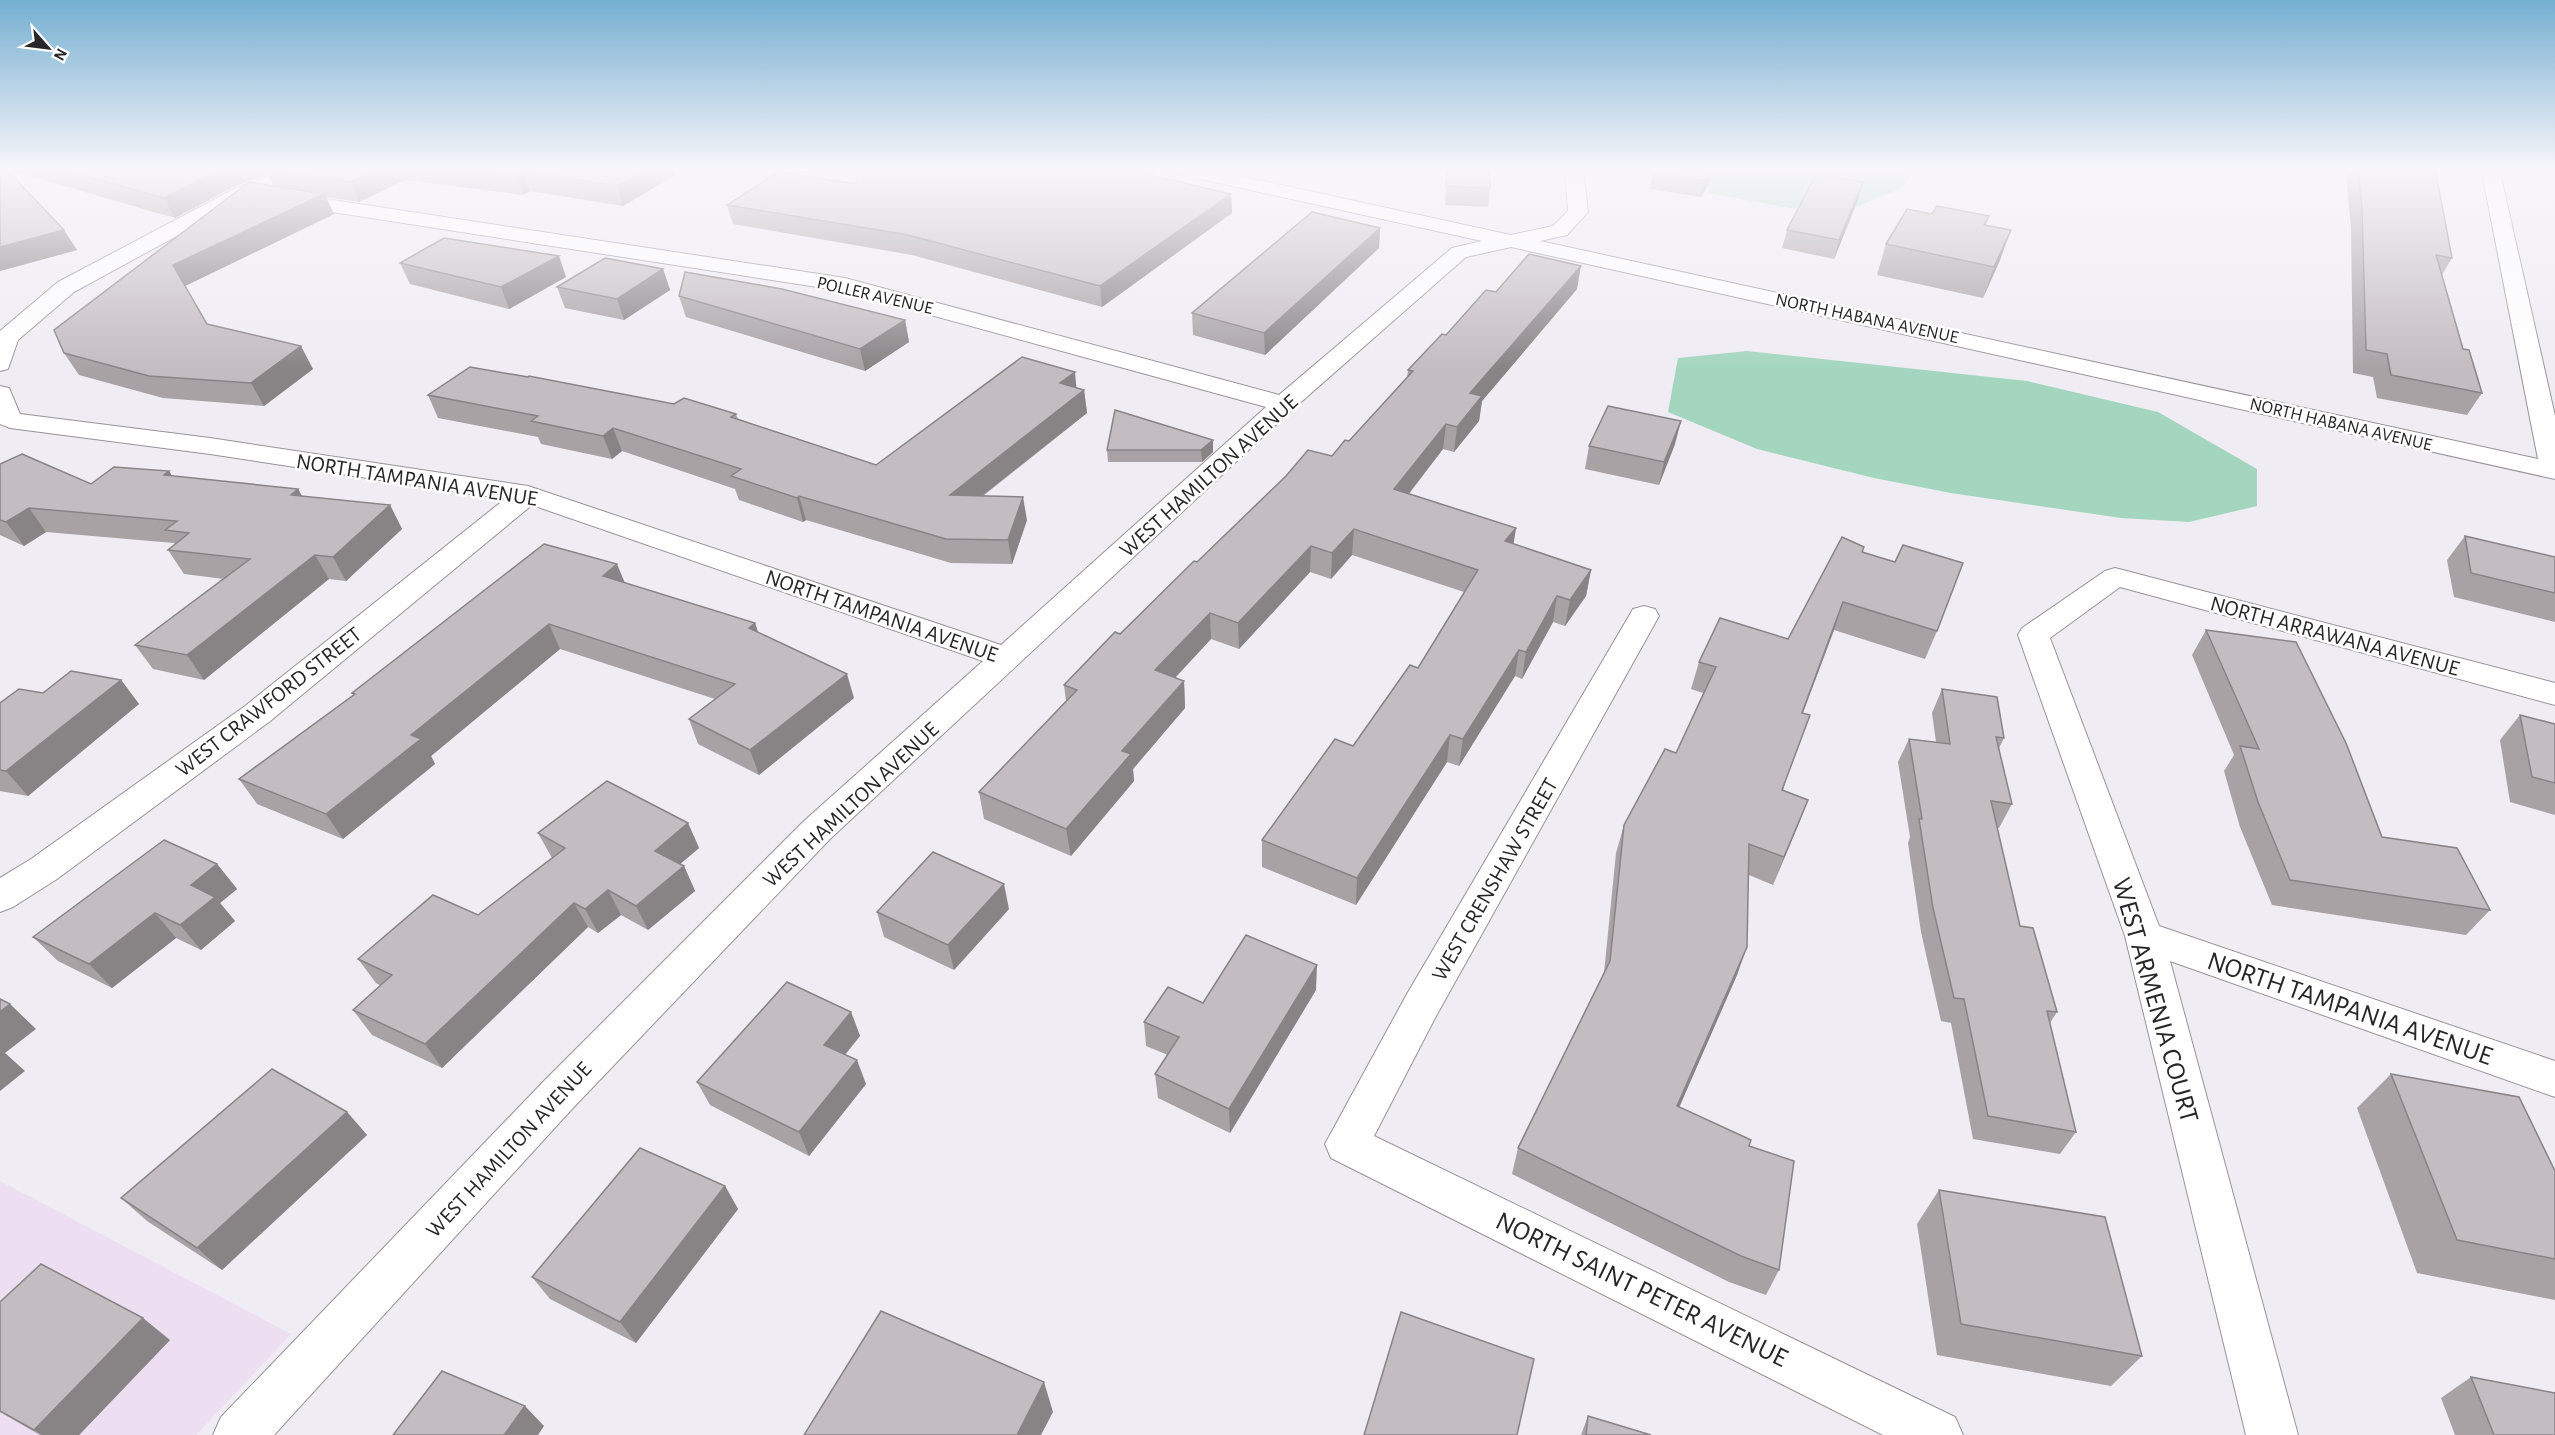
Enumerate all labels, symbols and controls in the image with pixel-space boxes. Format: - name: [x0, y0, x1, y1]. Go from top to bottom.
- north arrow: [18, 18, 78, 78]
- text: N: [51, 46, 70, 63]
- street label: POLLER AVENUE: [815, 274, 935, 318]
- street label: NORTH HABANA AVENUE: [1774, 291, 1960, 347]
- street label: WEST HAMILTON AVENUE: [1115, 390, 1302, 561]
- street label: NORTH HABANA AVENUE: [2248, 395, 2434, 455]
- street label: NORTH TAMPANIA AVENUE: [295, 450, 539, 510]
- street label: NORTH TAMPANIA AVENUE: [763, 566, 1001, 666]
- street label: NORTH ARRAWANA AVENUE: [2208, 592, 2462, 680]
- street label: WEST CRAWFORD STREET: [172, 623, 366, 781]
- street label: WEST HAMILTON AVENUE: [759, 718, 943, 892]
- street label: WEST CRENSHAW STREET: [1428, 774, 1562, 985]
- street label: WEST ARMENIA COURT: [2108, 875, 2203, 1125]
- street label: NORTH TAMPANIA AVENUE: [2204, 947, 2496, 1070]
- street label: WEST HAMILTON AVENUE: [422, 1057, 596, 1242]
- street label: NORTH SAINT PETER AVENUE: [1492, 1207, 1792, 1372]

